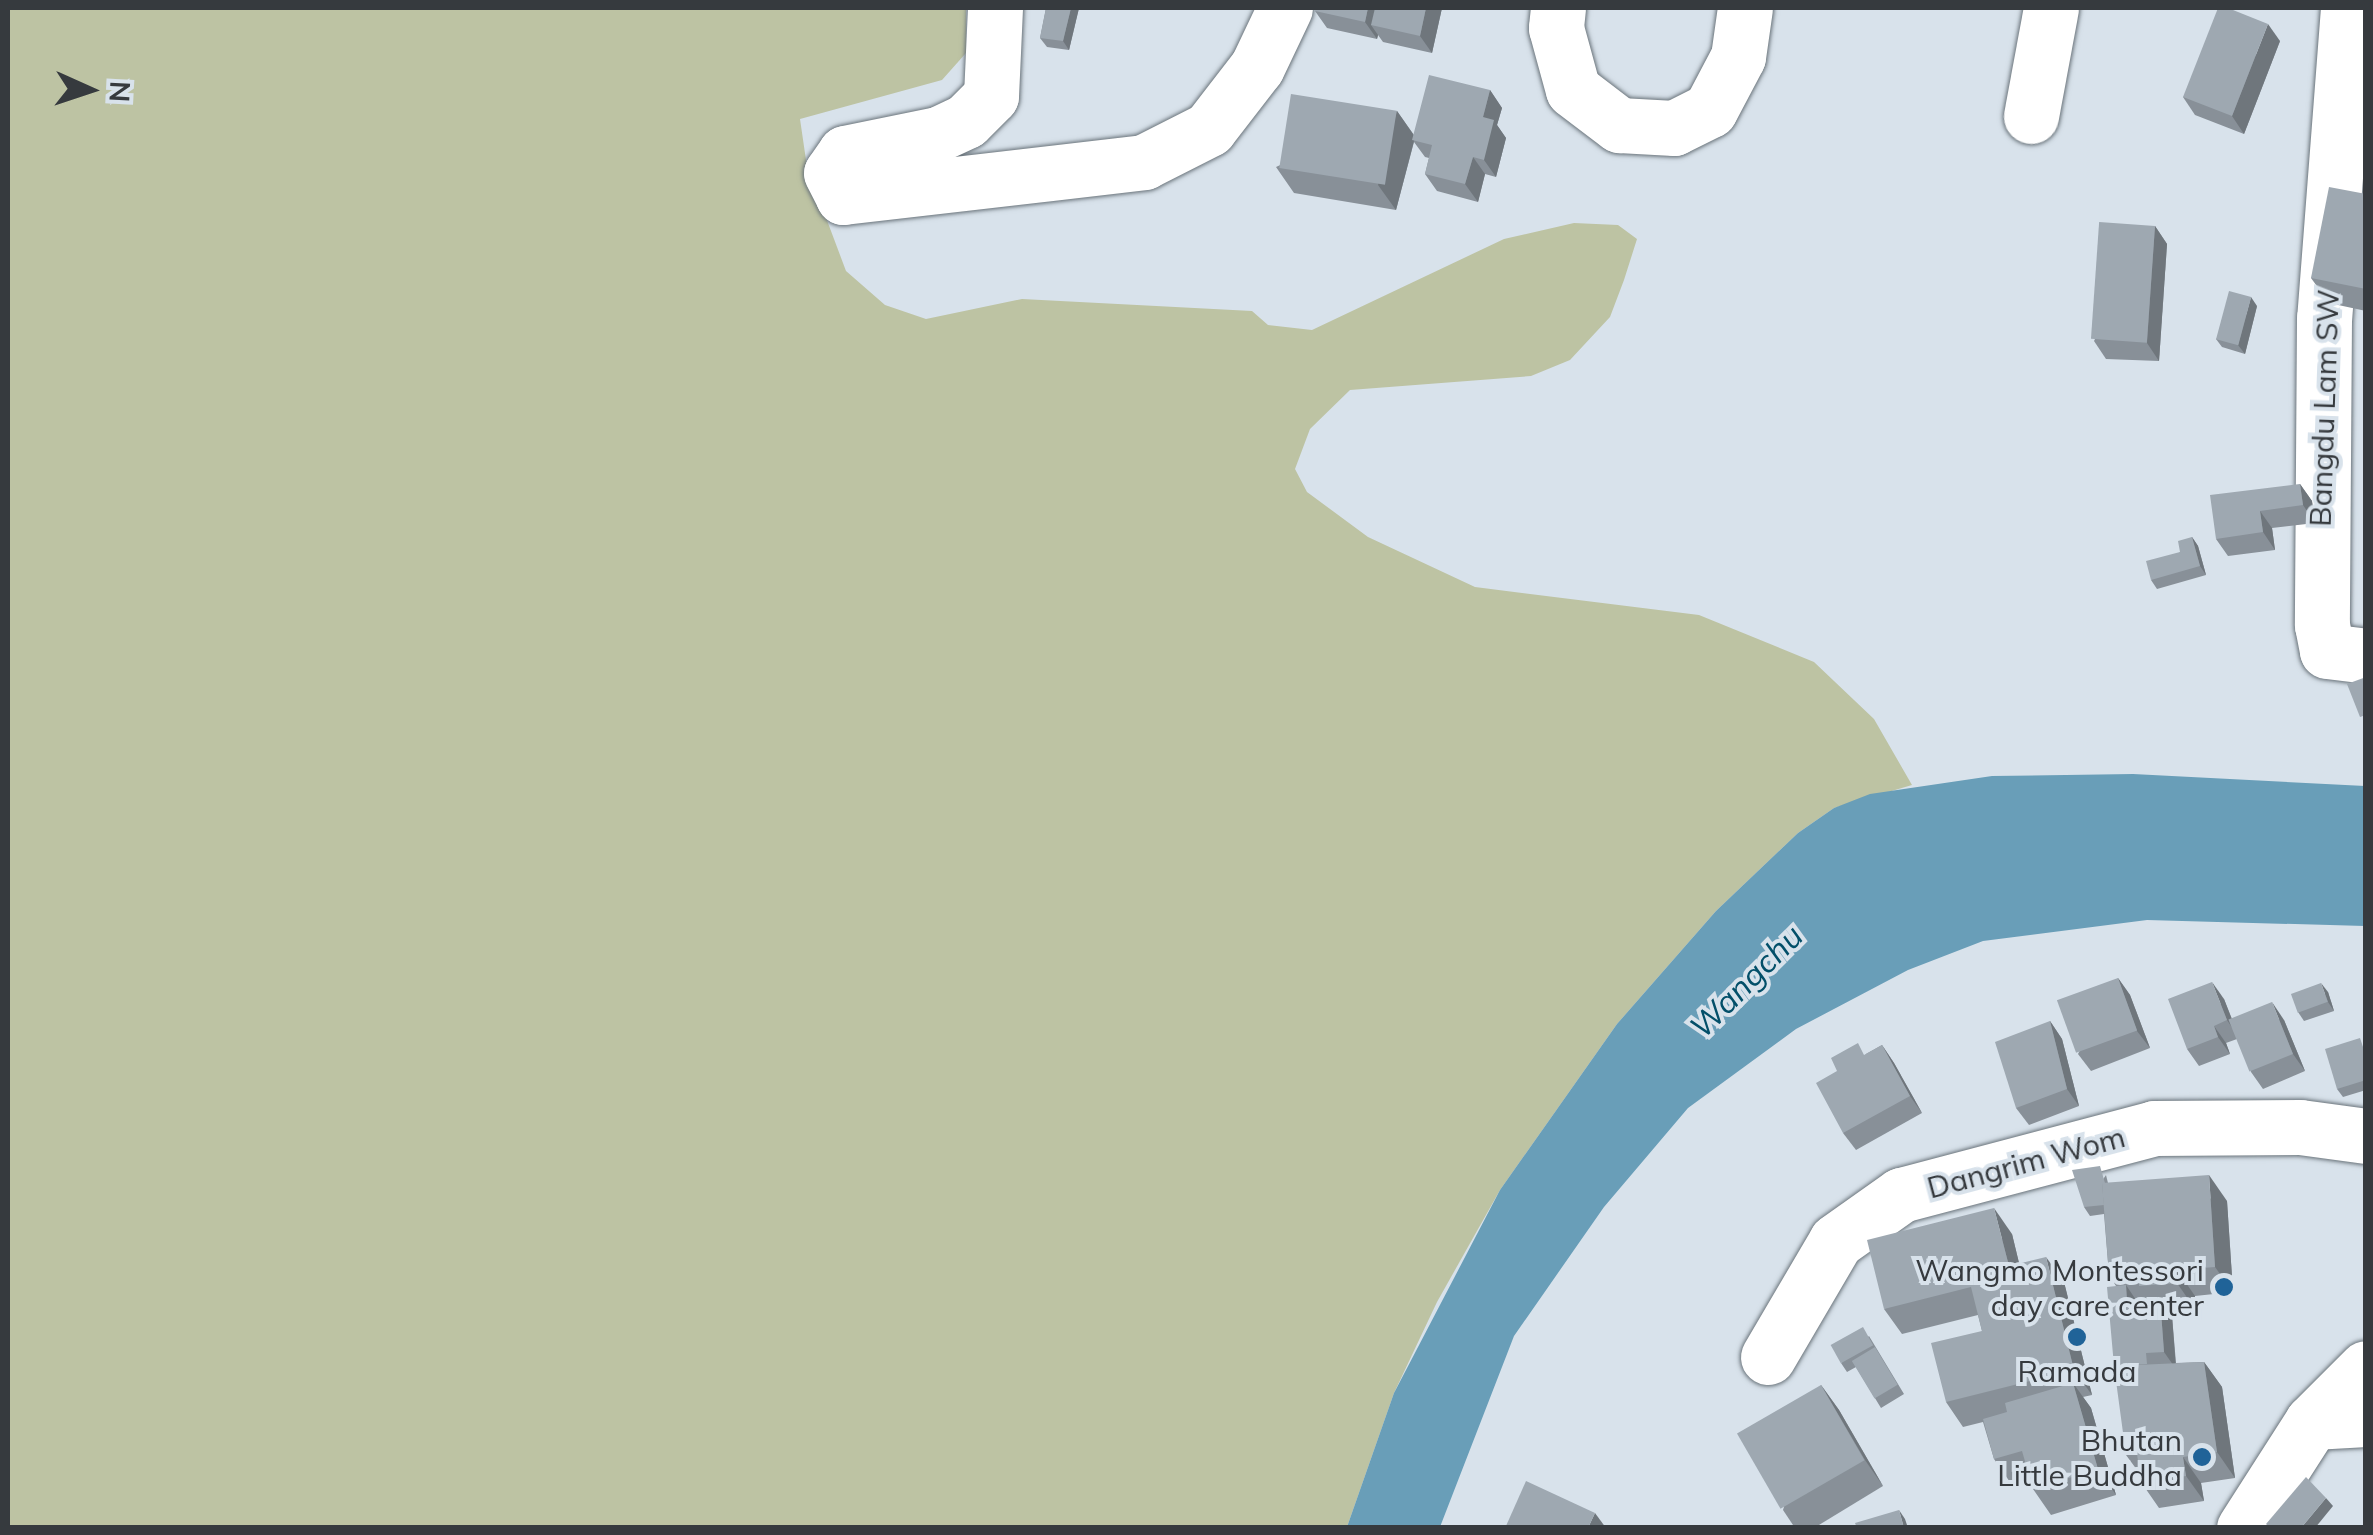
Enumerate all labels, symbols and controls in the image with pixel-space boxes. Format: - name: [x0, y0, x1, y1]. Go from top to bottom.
- north arrow: [40, 40, 140, 140]
- text: N: [102, 80, 138, 103]
- street label: Bangdu Lam SW: [2302, 289, 2346, 527]
- water label: Wangchu: [1681, 916, 1811, 1046]
- street label: Dangrim Wom: [1923, 1118, 2129, 1206]
- place label: Wangmo Montessori day care center: [1915, 1252, 2204, 1322]
- marker: Wangmo Montessori day care center: [2213, 1276, 2235, 1298]
- marker: Ramada: [2066, 1326, 2088, 1348]
- place label: Ramada: [2017, 1353, 2137, 1389]
- place label: Bhutan Little Buddha: [1997, 1422, 2182, 1492]
- marker: Bhutan Little Buddha: [2191, 1446, 2213, 1468]

